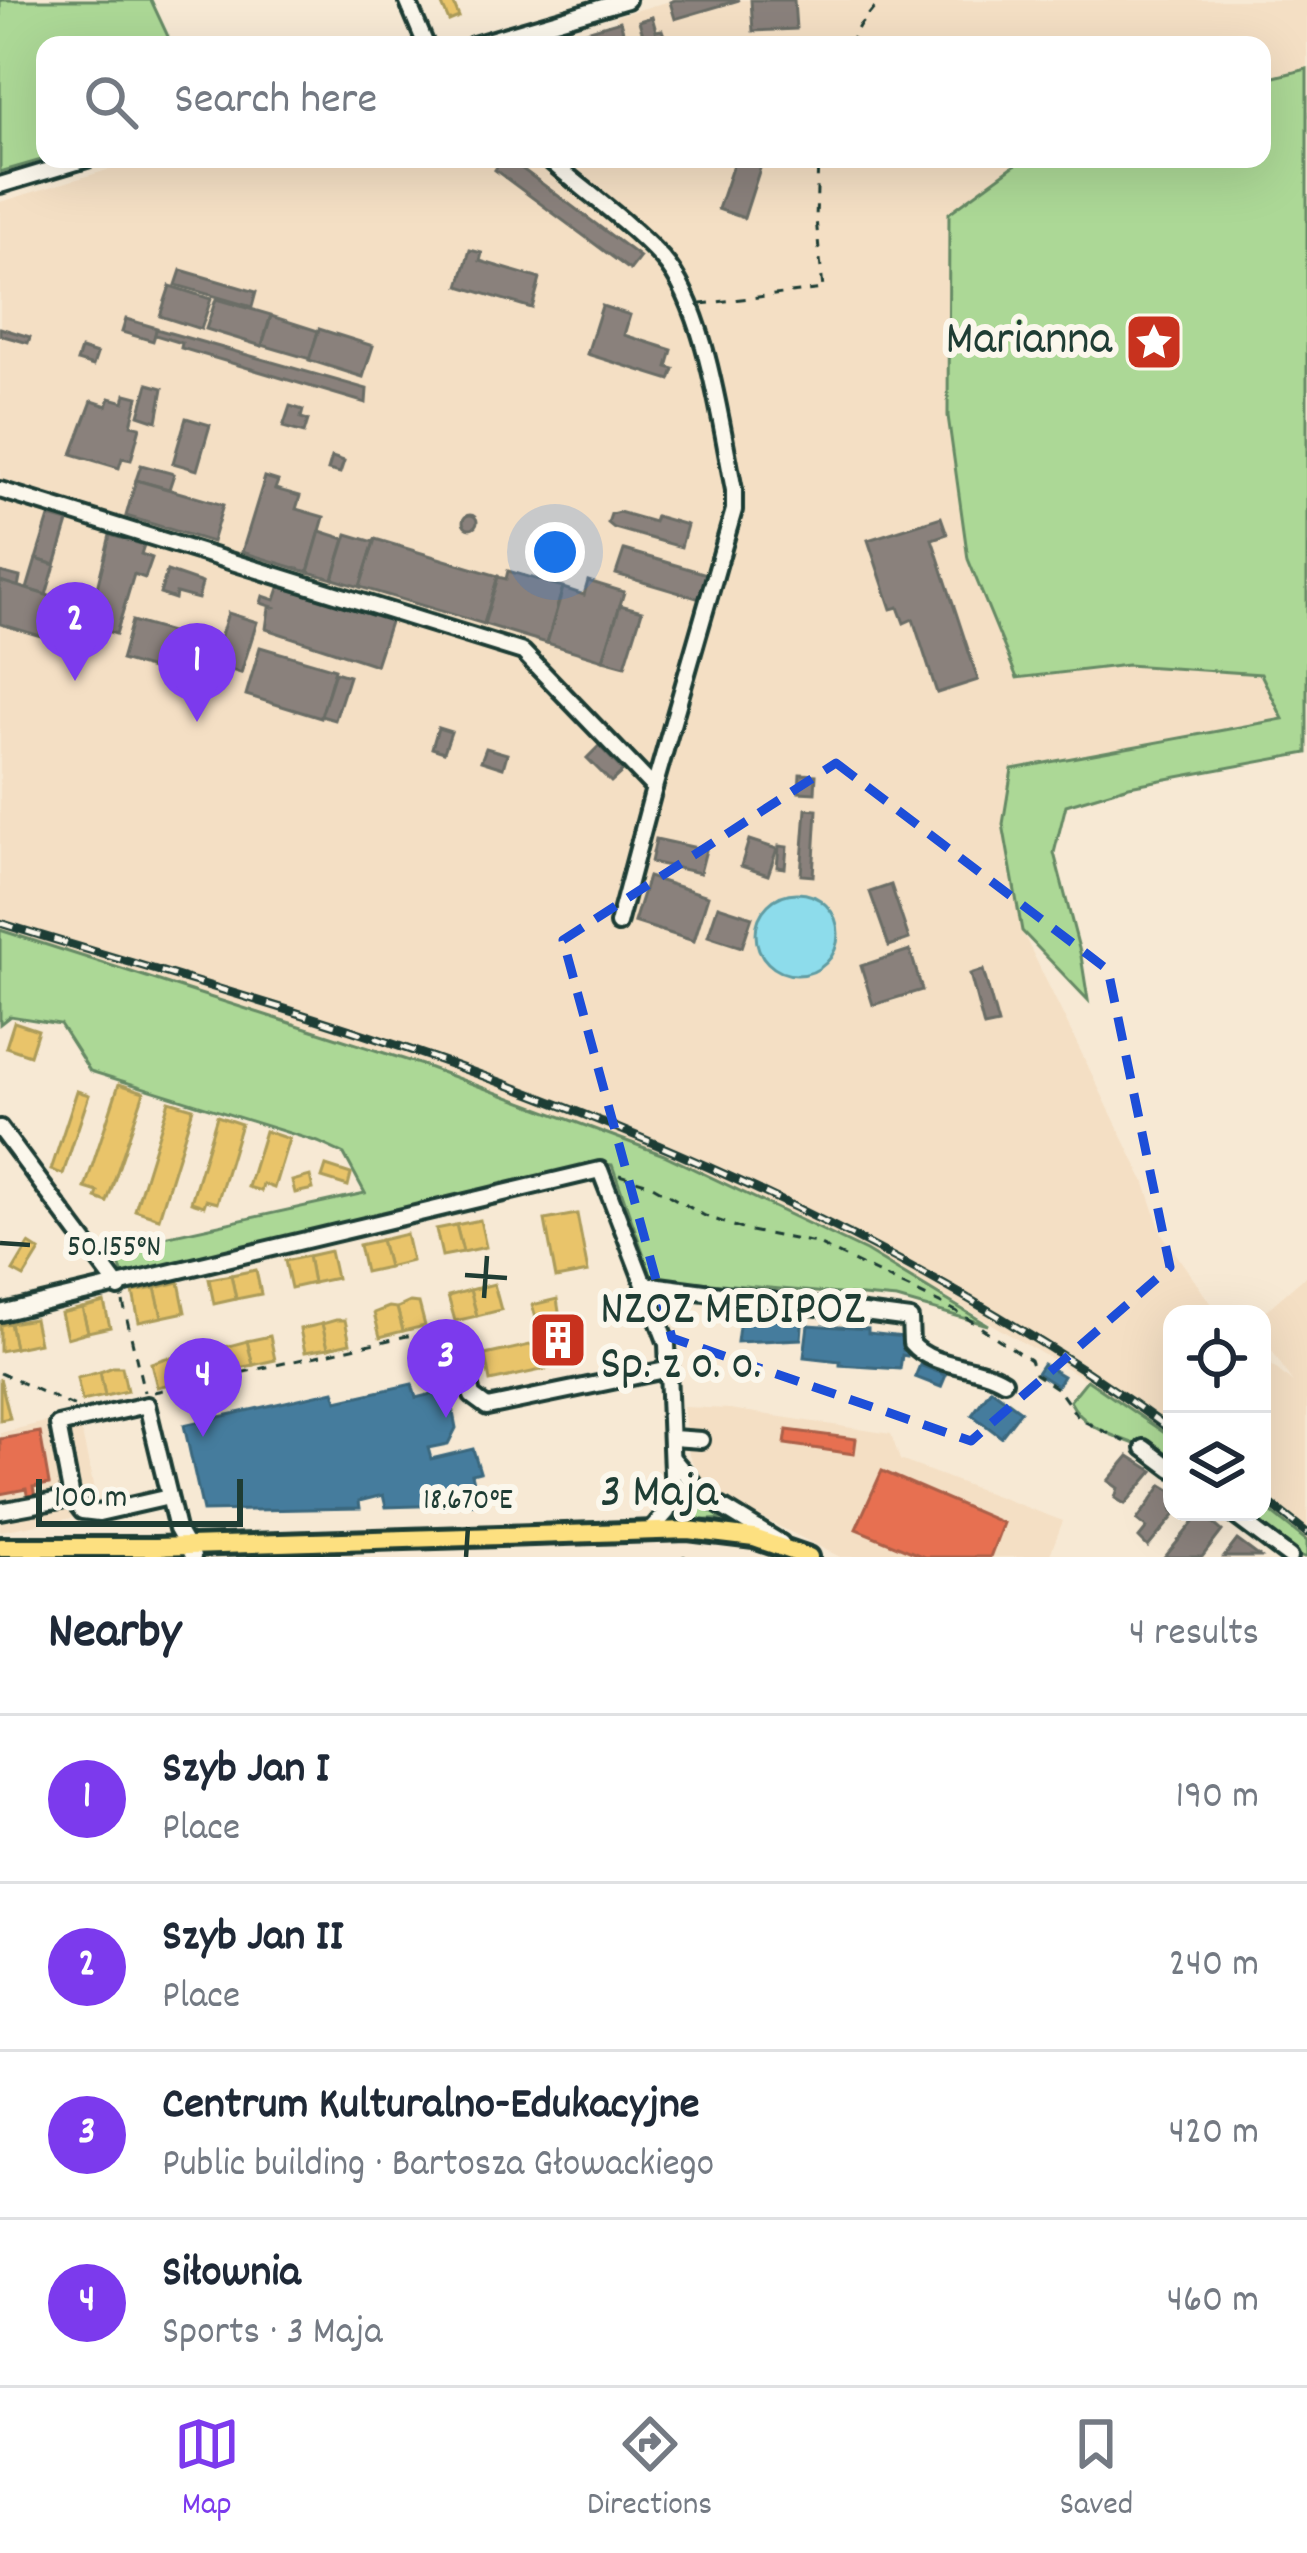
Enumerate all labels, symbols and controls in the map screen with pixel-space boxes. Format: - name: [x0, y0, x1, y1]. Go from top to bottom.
- search box: [36, 36, 1271, 168]
- icon: search: [78, 69, 144, 135]
- text: Search here: [174, 70, 377, 134]
- place label: Marianna: [945, 308, 1113, 377]
- place icon: Marianna: [1123, 311, 1185, 373]
- your location: [525, 522, 585, 582]
- pin: 2: [36, 582, 114, 681]
- pin: 1: [158, 623, 236, 722]
- text: 50.155°N: [67, 1228, 161, 1271]
- place label: NZOZ MEDIPOZ Sp. z o. o.: [600, 1278, 865, 1402]
- map controls: [1163, 1305, 1271, 1521]
- button: locate: [1163, 1305, 1271, 1413]
- building icon: NZOZ MEDIPOZ Sp. z o. o.: [527, 1309, 589, 1371]
- pin: 3: [407, 1319, 485, 1418]
- pin: 4: [164, 1338, 242, 1437]
- button: layers: [1163, 1413, 1271, 1521]
- street label: 3 Maja: [600, 1461, 719, 1530]
- scale bar: [36, 1473, 243, 1526]
- text: 100 m: [54, 1476, 127, 1523]
- text: 18.670°E: [423, 1481, 513, 1524]
- text: Nearby: [48, 1599, 181, 1671]
- text: 4 results: [1129, 1608, 1259, 1663]
- text: Szyb Jan I: [162, 1739, 330, 1803]
- text: 1: [83, 1771, 91, 1826]
- text: 190 m: [1176, 1771, 1259, 1826]
- text: Place: [162, 1803, 240, 1858]
- text: Szyb Jan II: [162, 1907, 343, 1971]
- text: 2: [78, 1939, 96, 1994]
- text: 240 m: [1169, 1939, 1259, 1994]
- text: Place: [162, 1971, 240, 2026]
- text: Centrum Kulturalno-Edukacyjne: [162, 2075, 700, 2139]
- text: 3: [78, 2107, 96, 2162]
- text: 420 m: [1169, 2107, 1259, 2162]
- text: Public building · Bartosza Głowackiego: [162, 2139, 714, 2194]
- text: Siłownia: [162, 2243, 301, 2307]
- text: 4: [79, 2275, 95, 2330]
- text: 460 m: [1167, 2275, 1259, 2330]
- text: Sports · 3 Maja: [162, 2307, 383, 2362]
- tab: Map: [174, 2411, 240, 2530]
- tab: Directions: [587, 2411, 712, 2530]
- tab: Saved: [1060, 2411, 1133, 2530]

